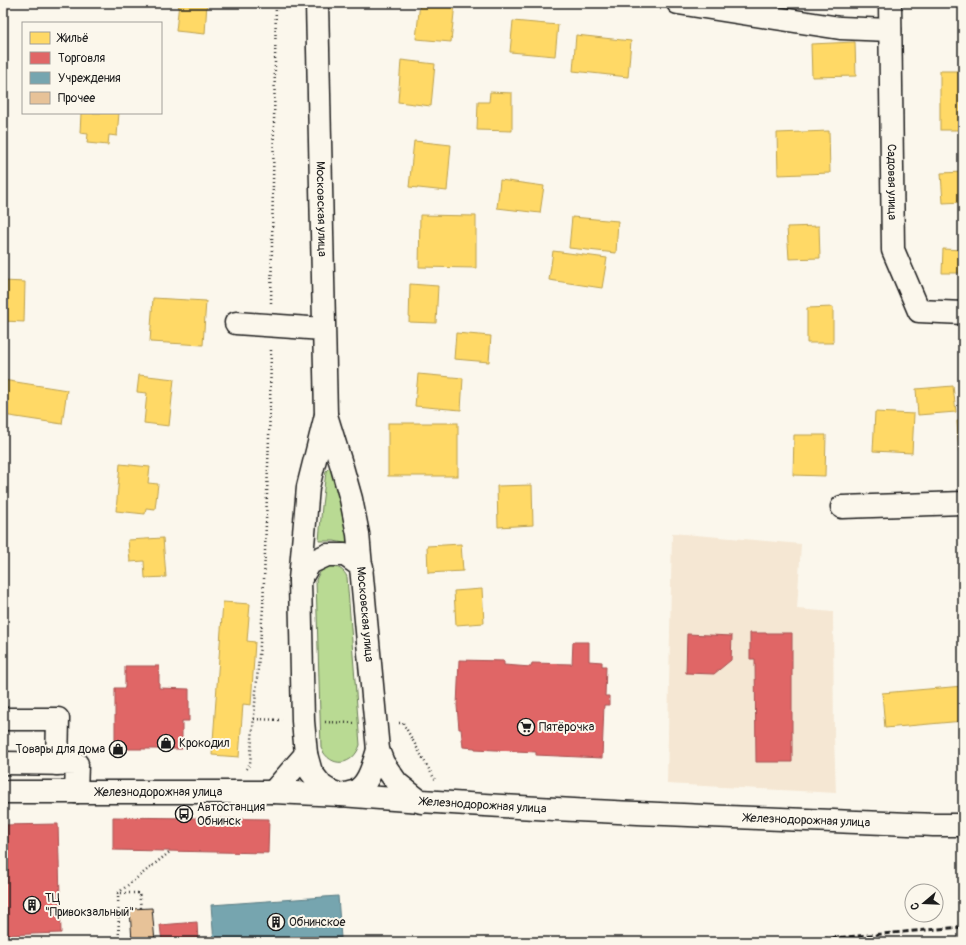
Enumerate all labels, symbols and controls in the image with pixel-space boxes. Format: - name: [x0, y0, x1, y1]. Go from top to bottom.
- legend: [22, 22, 162, 114]
- text: Жильё: [56, 31, 89, 46]
- text: Торговля: [58, 51, 106, 66]
- text: Учреждения: [58, 71, 121, 86]
- text: Прочее: [58, 91, 95, 106]
- street label: Садовая улица: [884, 144, 900, 221]
- street label: Московская улица: [312, 161, 330, 257]
- street label: Московская улица: [353, 566, 377, 663]
- supermarket icon: Пятёрочка: [516, 717, 536, 737]
- place label: Пятёрочка: [539, 720, 595, 735]
- shop icon: Крокодил: [156, 733, 176, 753]
- place label: Крокодил: [179, 736, 230, 751]
- shop icon: Товары для дома: [108, 739, 128, 759]
- place label: Товары для дома: [16, 742, 105, 757]
- street label: Железнодорожная улица: [94, 785, 223, 800]
- street label: Железнодорожная улица: [417, 794, 547, 817]
- place label: Автостанция Обнинск: [197, 800, 265, 829]
- bus stop icon: Автостанция Обнинск: [174, 804, 194, 824]
- street label: Железнодорожная улица: [741, 810, 871, 831]
- north arrow: [904, 883, 944, 923]
- place label: ТЦ "Привокзальный": [45, 891, 134, 920]
- building icon: ТЦ "Привокзальный": [22, 895, 42, 915]
- text: С: [908, 901, 922, 911]
- building icon: Обнинское: [266, 912, 286, 932]
- place label: Обнинское: [289, 915, 346, 930]

